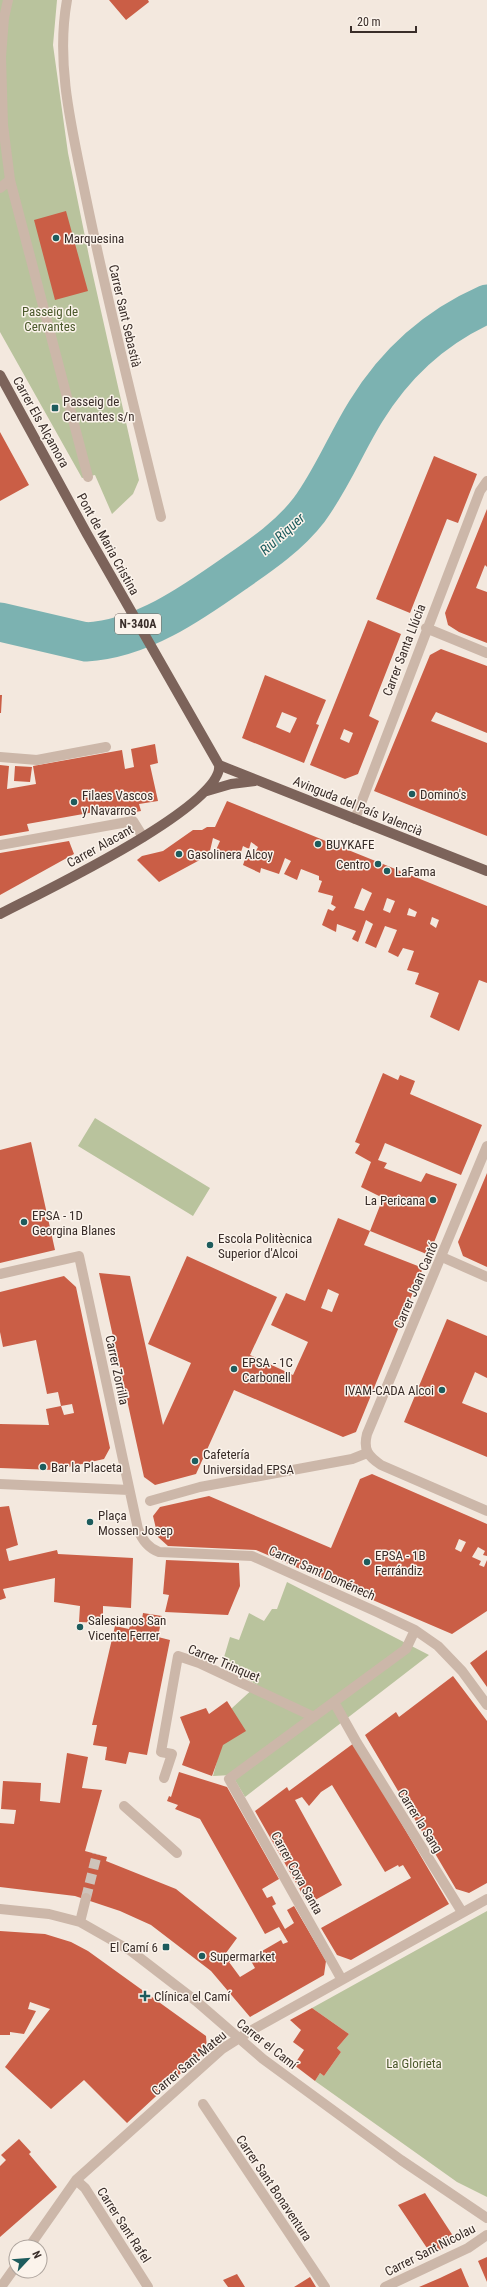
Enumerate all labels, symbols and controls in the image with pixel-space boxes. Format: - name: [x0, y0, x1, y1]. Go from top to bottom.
- scale bar: [351, 8, 416, 34]
- text: 20 m: [357, 15, 381, 29]
- place label: Marquesina: [64, 231, 124, 246]
- marker: Marquesina: [51, 233, 61, 243]
- street label: Carrer Sant Sebastià: [106, 263, 144, 369]
- park label: Passeig de Cervantes: [22, 304, 78, 334]
- street label: Carrer Els Alçamora: [10, 374, 72, 470]
- place label: Passeig de Cervantes s/n: [63, 394, 134, 424]
- marker: Passeig de Cervantes s/n: [50, 403, 60, 413]
- street label: Pont de Maria Cristina: [74, 490, 142, 598]
- water label: Riu Riquer: [256, 509, 308, 558]
- street label: Carrer Santa Llúcia: [380, 602, 428, 698]
- road number: N-340A: [115, 614, 161, 634]
- street label: Avinguda del País Valencià: [291, 773, 425, 839]
- place label: Domino's: [420, 787, 466, 802]
- place label: Filaes Vascos y Navarros: [82, 788, 153, 818]
- marker: Domino's: [407, 789, 417, 799]
- marker: Filaes Vascos y Navarros: [69, 797, 79, 807]
- street label: Carrer Alacant: [64, 822, 136, 870]
- place label: BUYKAFE: [326, 837, 375, 852]
- marker: BUYKAFE: [313, 839, 323, 849]
- place label: Gasolinera Alcoy: [187, 847, 274, 862]
- marker: Gasolinera Alcoy: [174, 849, 184, 859]
- place label: Centro: [336, 857, 370, 872]
- marker: Centro: [373, 859, 383, 869]
- place label: LaFama: [395, 864, 436, 879]
- marker: LaFama: [382, 866, 392, 876]
- place label: La Pericana: [365, 1193, 425, 1208]
- marker: La Pericana: [428, 1195, 438, 1205]
- place label: EPSA - 1D Georgina Blanes: [32, 1208, 116, 1238]
- marker: EPSA - 1D Georgina Blanes: [19, 1217, 29, 1227]
- place label: Escola Politècnica Superior d'Alcoi: [218, 1231, 312, 1261]
- street label: Carrer Joan Cantó: [391, 1239, 441, 1331]
- marker: Escola Politècnica Superior d'Alcoi: [205, 1240, 215, 1250]
- street label: Carrer Zorrilla: [102, 1334, 132, 1406]
- place label: EPSA - 1C Carbonell: [242, 1355, 293, 1385]
- marker: EPSA - 1C Carbonell: [229, 1364, 239, 1374]
- place label: IVAM-CADA Alcoi: [345, 1383, 434, 1398]
- marker: IVAM-CADA Alcoi: [437, 1385, 447, 1395]
- place label: Cafetería Universidad EPSA: [203, 1447, 295, 1477]
- marker: Cafetería Universidad EPSA: [190, 1456, 200, 1466]
- place label: Bar la Placeta: [51, 1460, 122, 1475]
- marker: Bar la Placeta: [38, 1462, 48, 1472]
- place label: Plaça Mossen Josep: [98, 1508, 173, 1538]
- marker: Plaça Mossen Josep: [85, 1517, 95, 1527]
- street label: Carrer Sant Doménech: [266, 1543, 378, 1603]
- place label: EPSA - 1B Ferrándiz: [375, 1548, 426, 1578]
- marker: EPSA - 1B Ferrándiz: [362, 1557, 372, 1567]
- place label: Salesianos San Vicente Ferrer: [88, 1613, 166, 1643]
- marker: Salesianos San Vicente Ferrer: [75, 1622, 85, 1632]
- street label: Carrer Trinquet: [186, 1641, 262, 1685]
- street label: Carrer la Sang: [394, 1786, 446, 1856]
- street label: Carrer Cova Santa: [268, 1829, 326, 1917]
- place label: El Camí 6: [110, 1940, 158, 1955]
- marker: El Camí 6: [161, 1942, 171, 1952]
- place label: Supermarket: [210, 1949, 275, 1964]
- marker: Supermarket: [197, 1951, 207, 1961]
- place label: Clínica el Camí: [154, 1989, 231, 2004]
- marker: Clínica el Camí: [139, 1990, 151, 2002]
- street label: Carrer el Camí: [234, 2016, 301, 2073]
- street label: Carrer Sant Mateu: [149, 2027, 229, 2099]
- park label: La Glorieta: [386, 2056, 442, 2071]
- street label: Carrer Sant Bonaventura: [233, 2132, 315, 2244]
- street label: Carrer Sant Rafel: [94, 2185, 154, 2265]
- street label: Carrer Sant Nicolau: [382, 2221, 478, 2279]
- north arrow: [8, 2239, 48, 2279]
- text: N: [29, 2249, 44, 2261]

